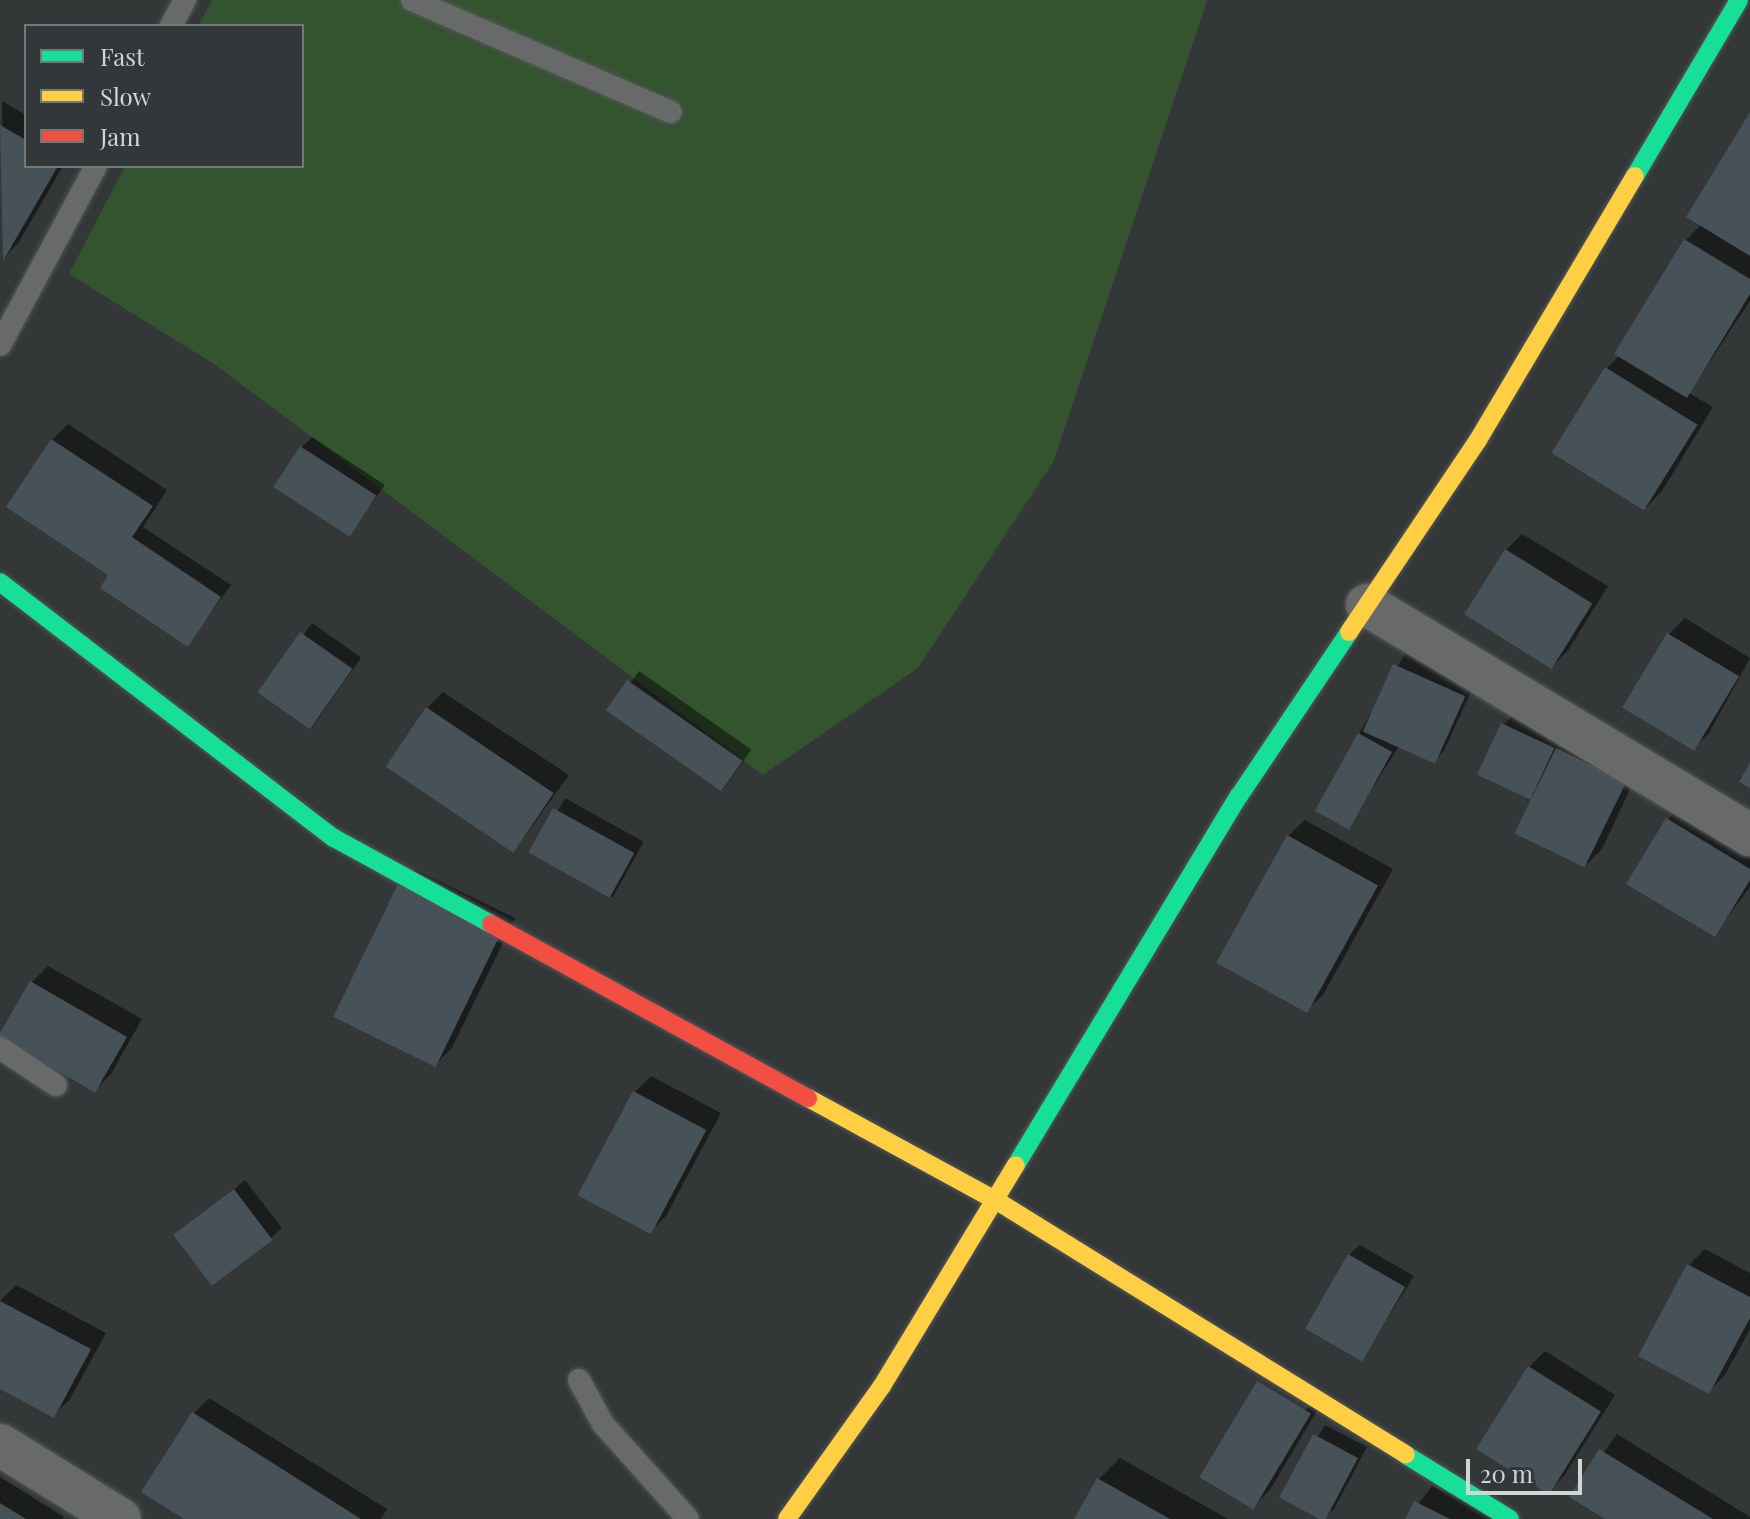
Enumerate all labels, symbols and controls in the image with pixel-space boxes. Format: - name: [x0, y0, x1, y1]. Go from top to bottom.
- legend: [24, 24, 304, 168]
- text: Fast: [100, 40, 145, 72]
- text: Slow: [100, 80, 151, 112]
- text: Jam: [100, 120, 141, 152]
- scale bar: [1470, 1443, 1586, 1493]
- text: 20 m: [1480, 1457, 1533, 1489]

